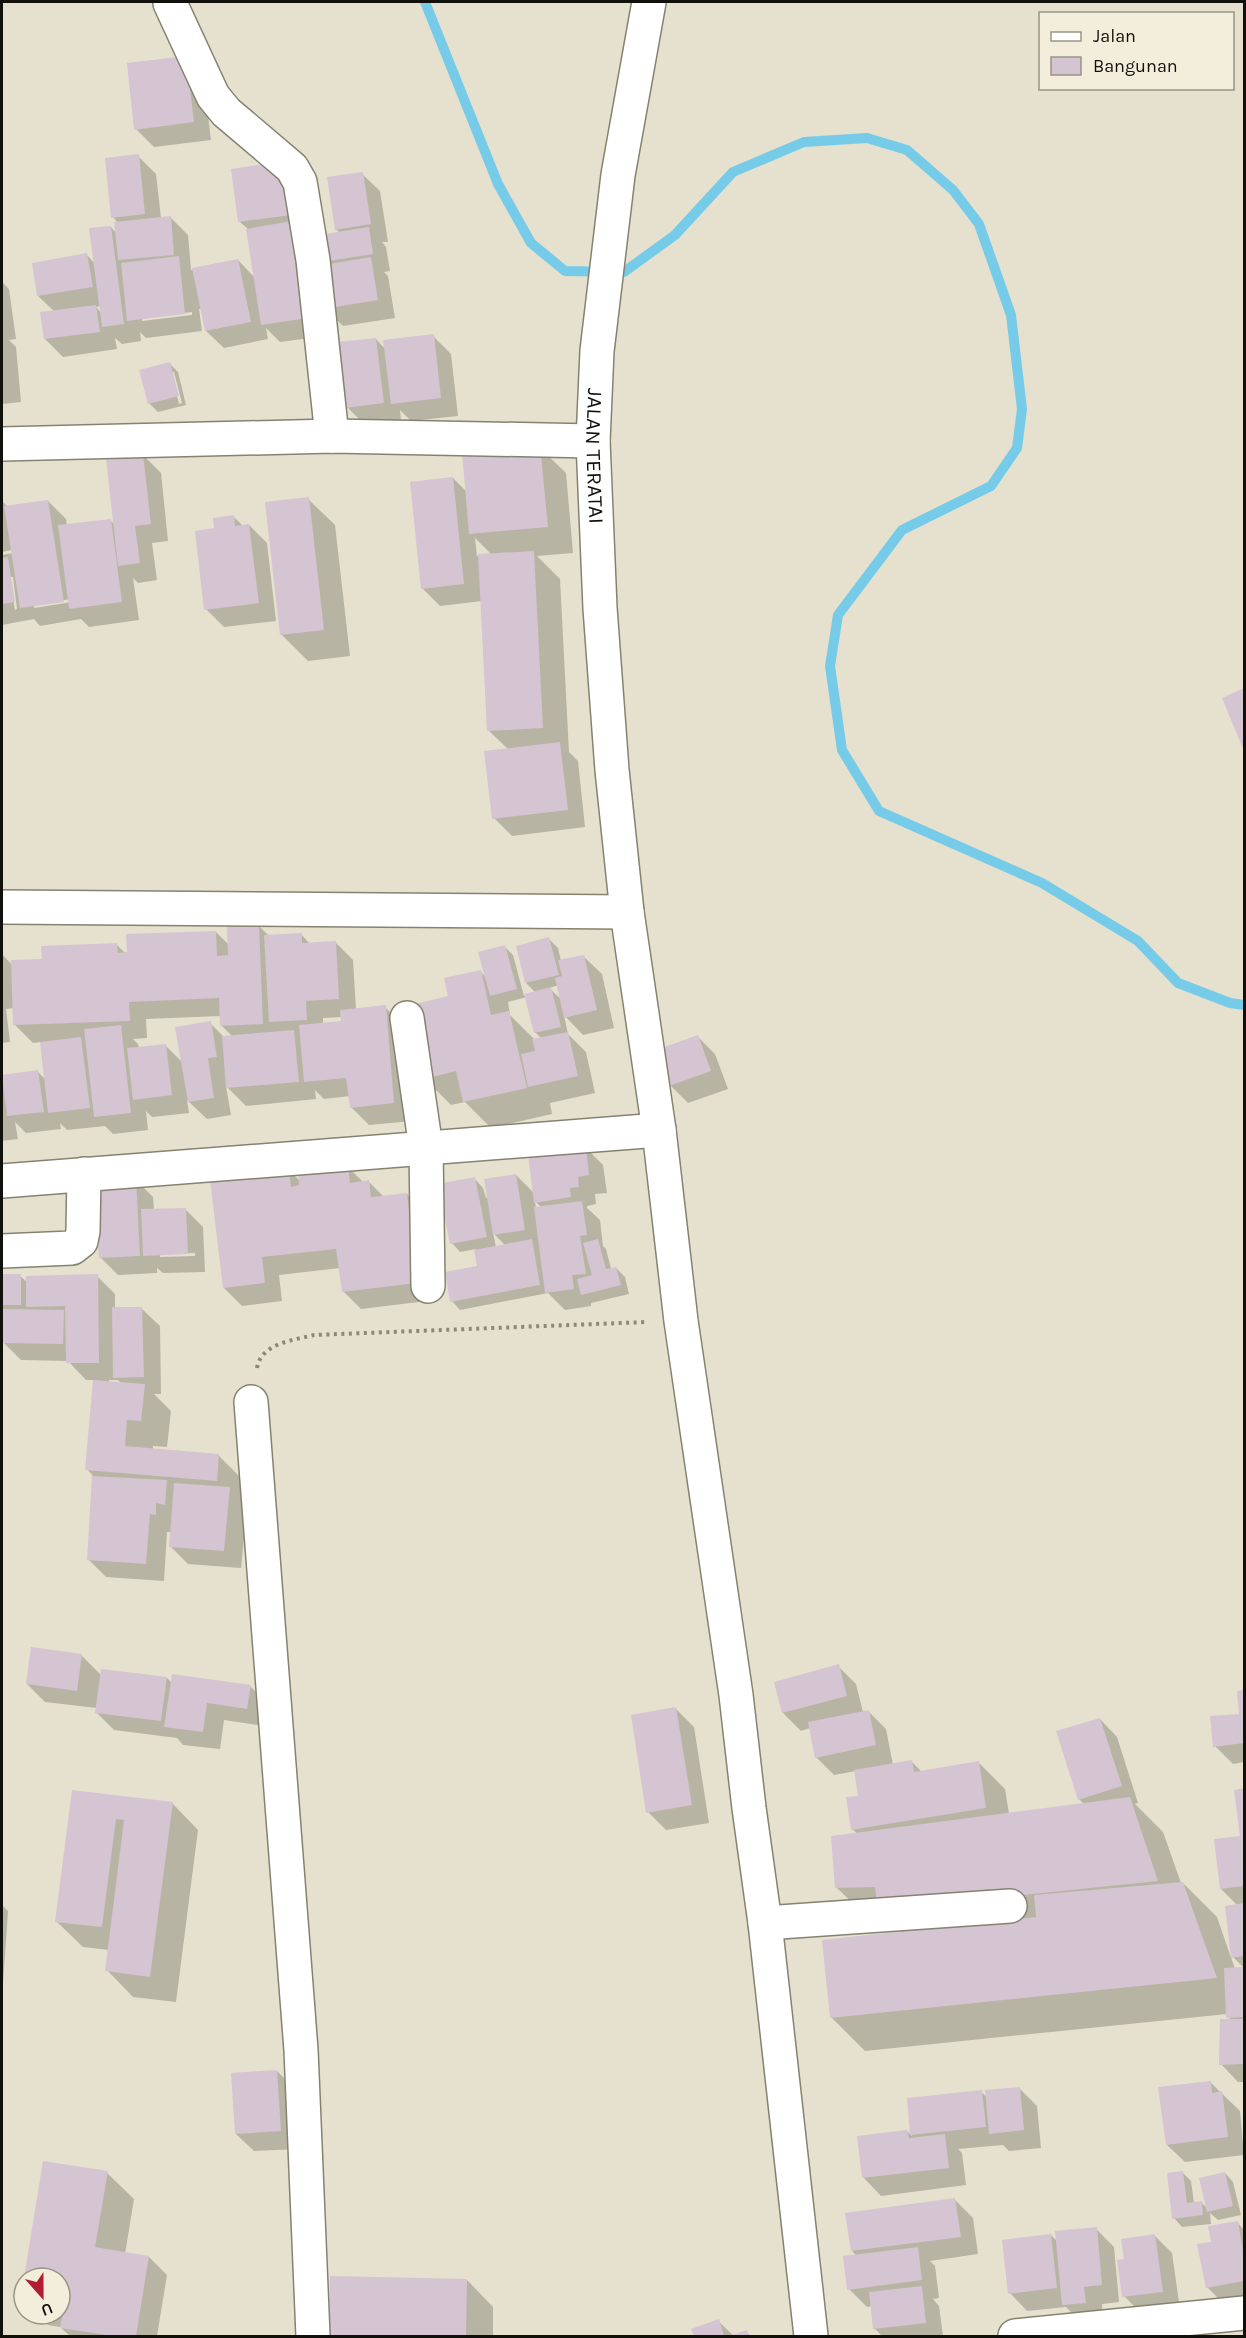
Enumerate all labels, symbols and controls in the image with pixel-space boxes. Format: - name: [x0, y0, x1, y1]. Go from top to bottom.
- legend: [1039, 12, 1234, 90]
- text: Jalan: [1093, 25, 1136, 47]
- text: Bangunan: [1093, 55, 1178, 77]
- street label: JALAN TERATAI: [581, 387, 608, 524]
- north arrow: [12, 2266, 72, 2326]
- text: U: [39, 2299, 56, 2320]

